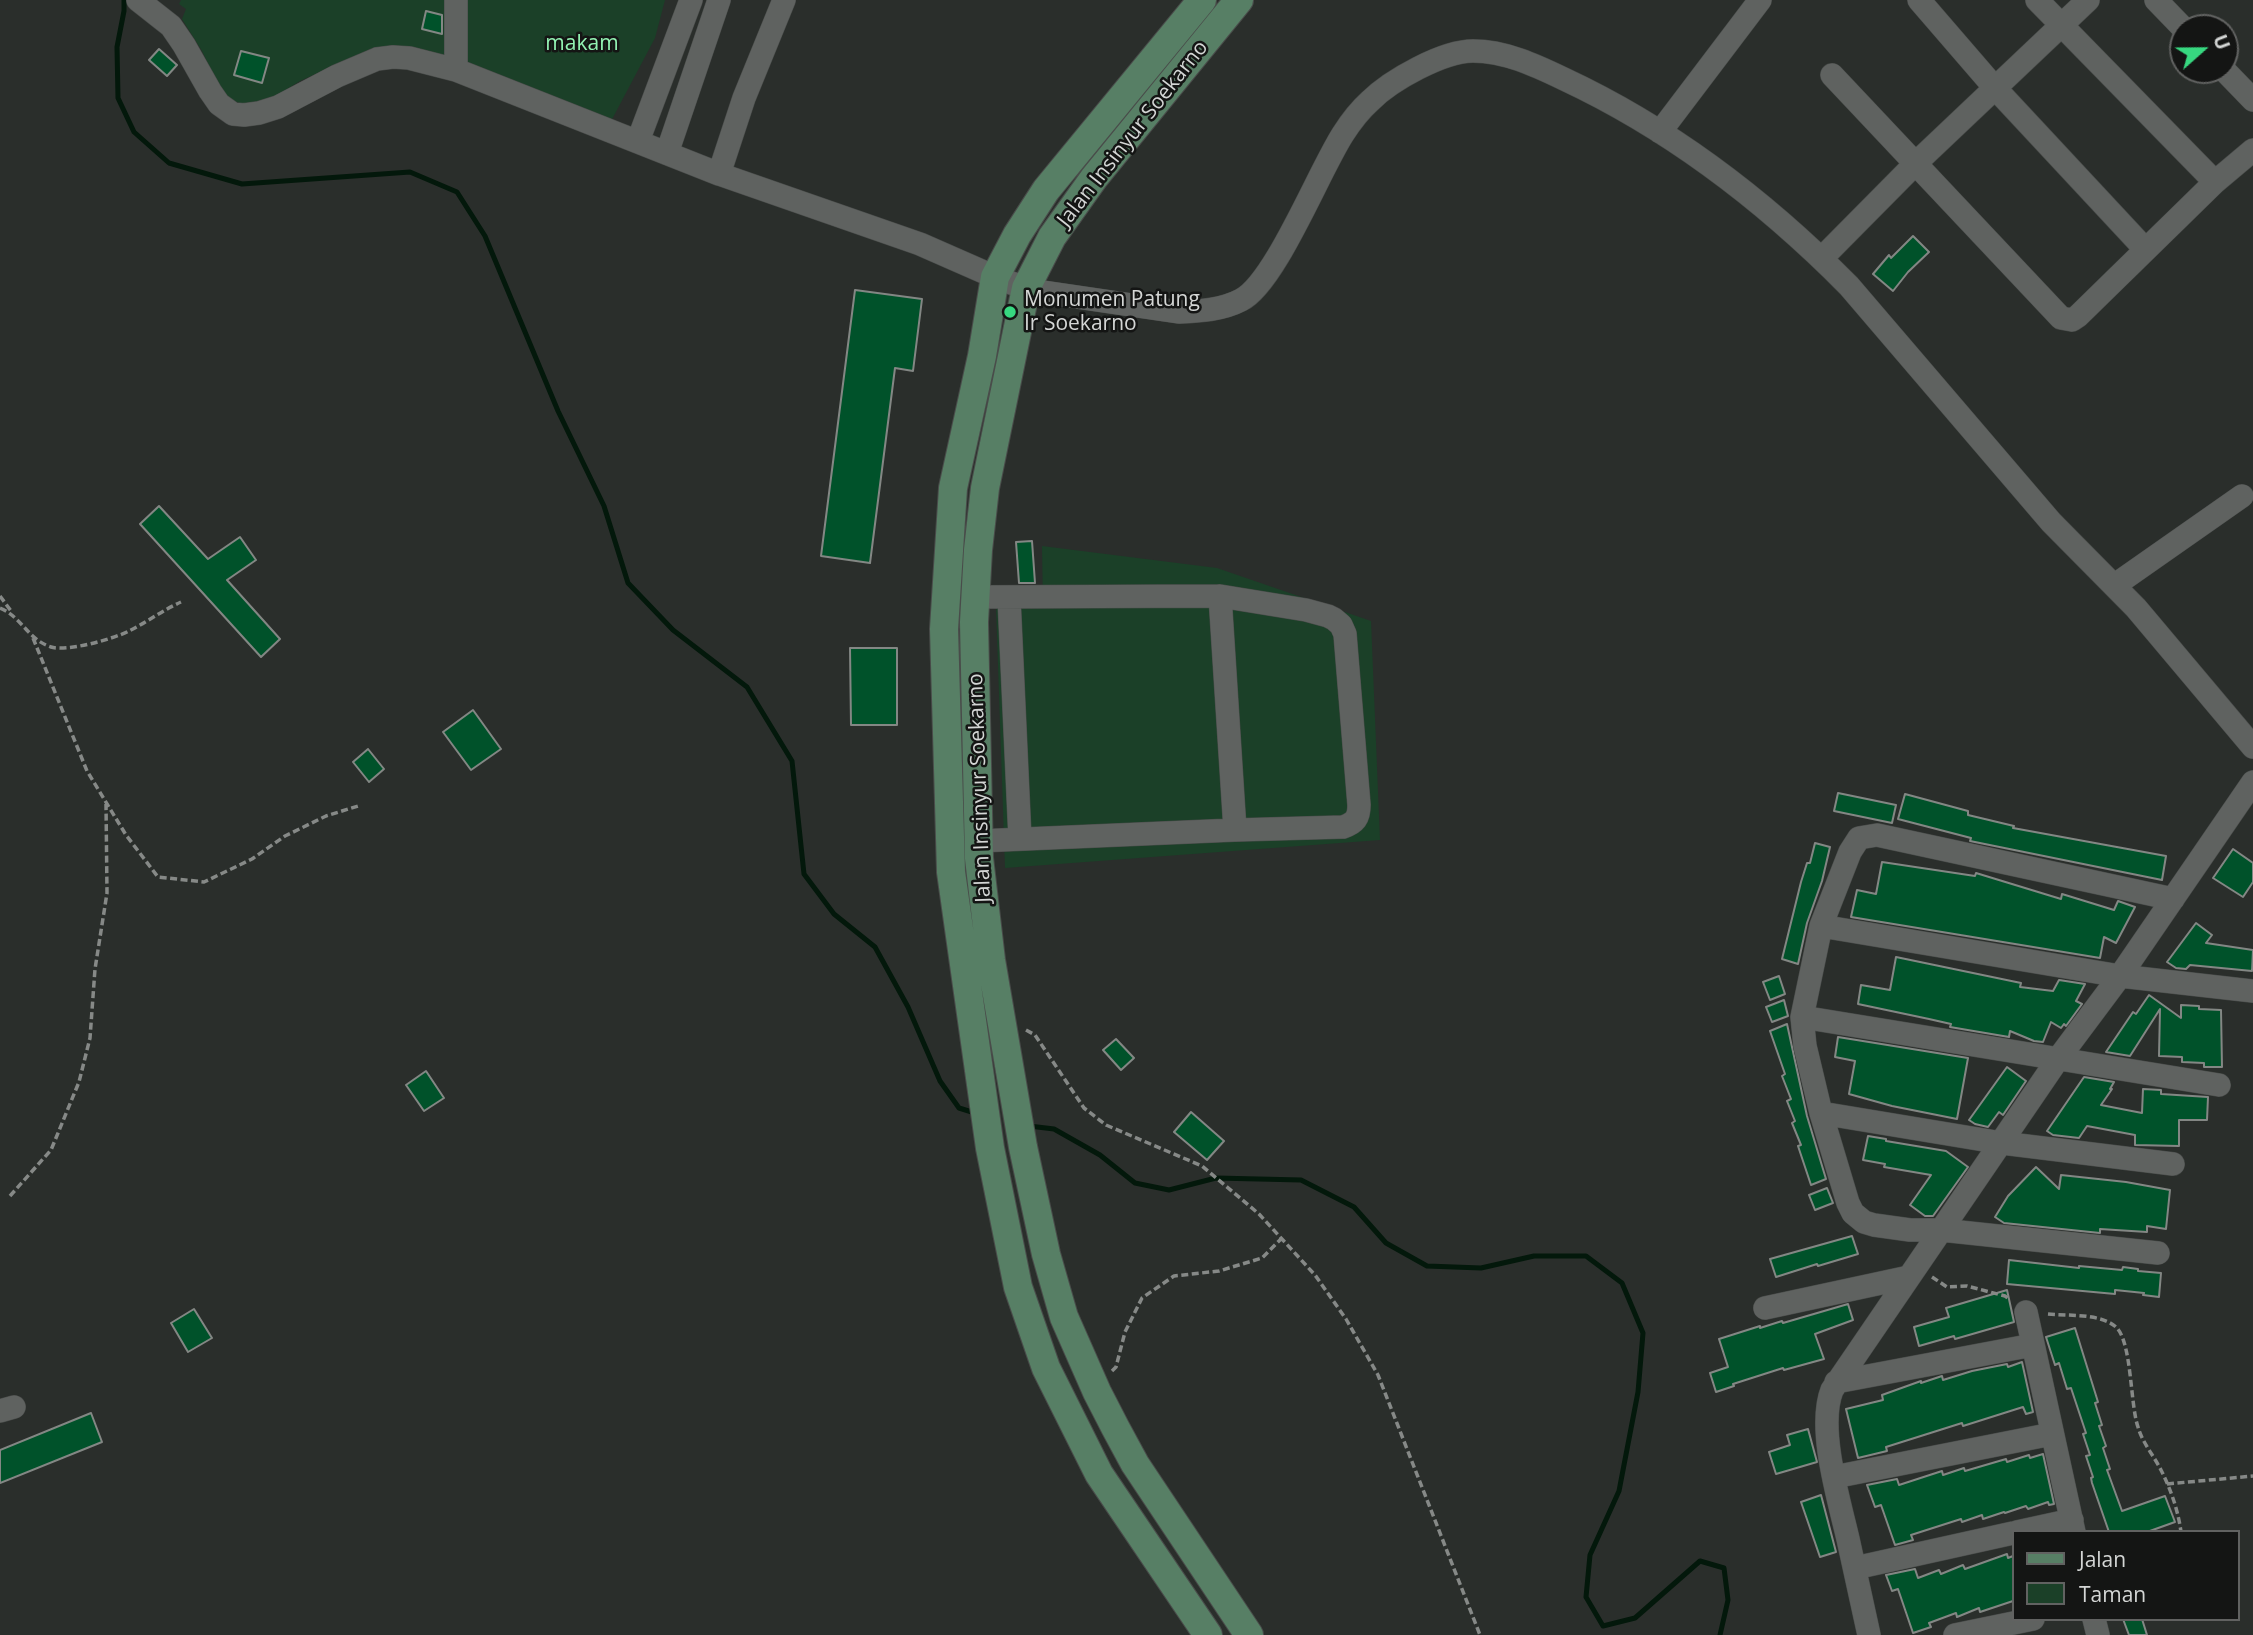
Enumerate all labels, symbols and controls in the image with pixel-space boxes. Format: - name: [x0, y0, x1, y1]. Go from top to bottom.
- north arrow: [2169, 14, 2239, 84]
- park label: makam: [545, 31, 619, 57]
- text: U: [2207, 31, 2236, 54]
- street label: Jalan Insinyur Soekarno: [1052, 36, 1214, 232]
- place label: Monumen Patung Ir Soekarno: [1024, 287, 1200, 337]
- marker: Monumen Patung Ir Soekarno: [1002, 304, 1018, 320]
- street label: Jalan Insinyur Soekarno: [963, 673, 997, 903]
- legend: [2011, 1530, 2239, 1621]
- text: Jalan: [2079, 1545, 2126, 1573]
- text: Taman: [2079, 1580, 2146, 1608]

